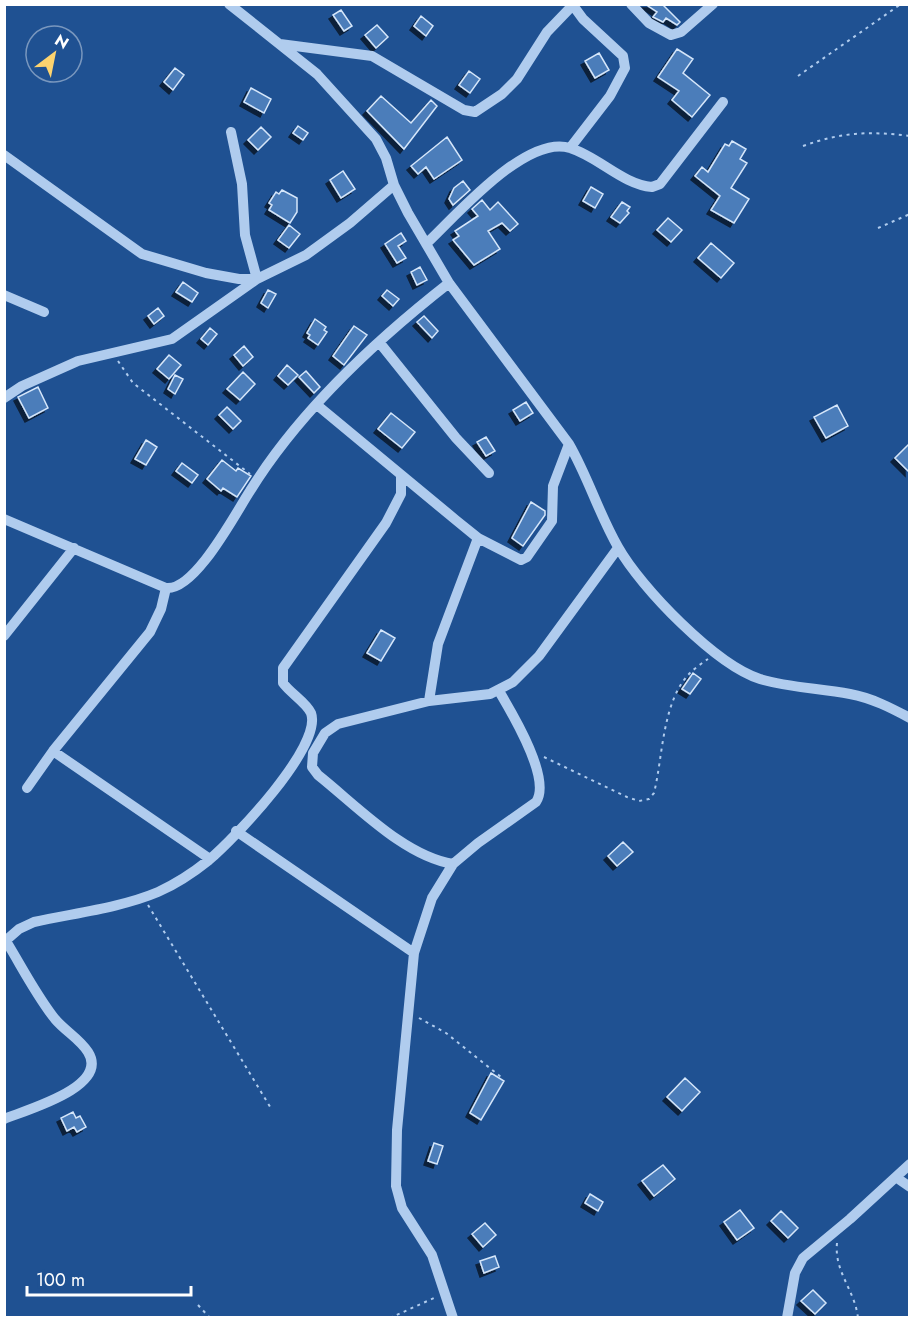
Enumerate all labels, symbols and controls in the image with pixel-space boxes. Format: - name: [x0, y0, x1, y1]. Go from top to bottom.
- north arrow: [24, 24, 84, 84]
- text: N: [50, 29, 73, 55]
- scale bar: [27, 1259, 190, 1297]
- text: 100 m: [36, 1267, 85, 1293]

